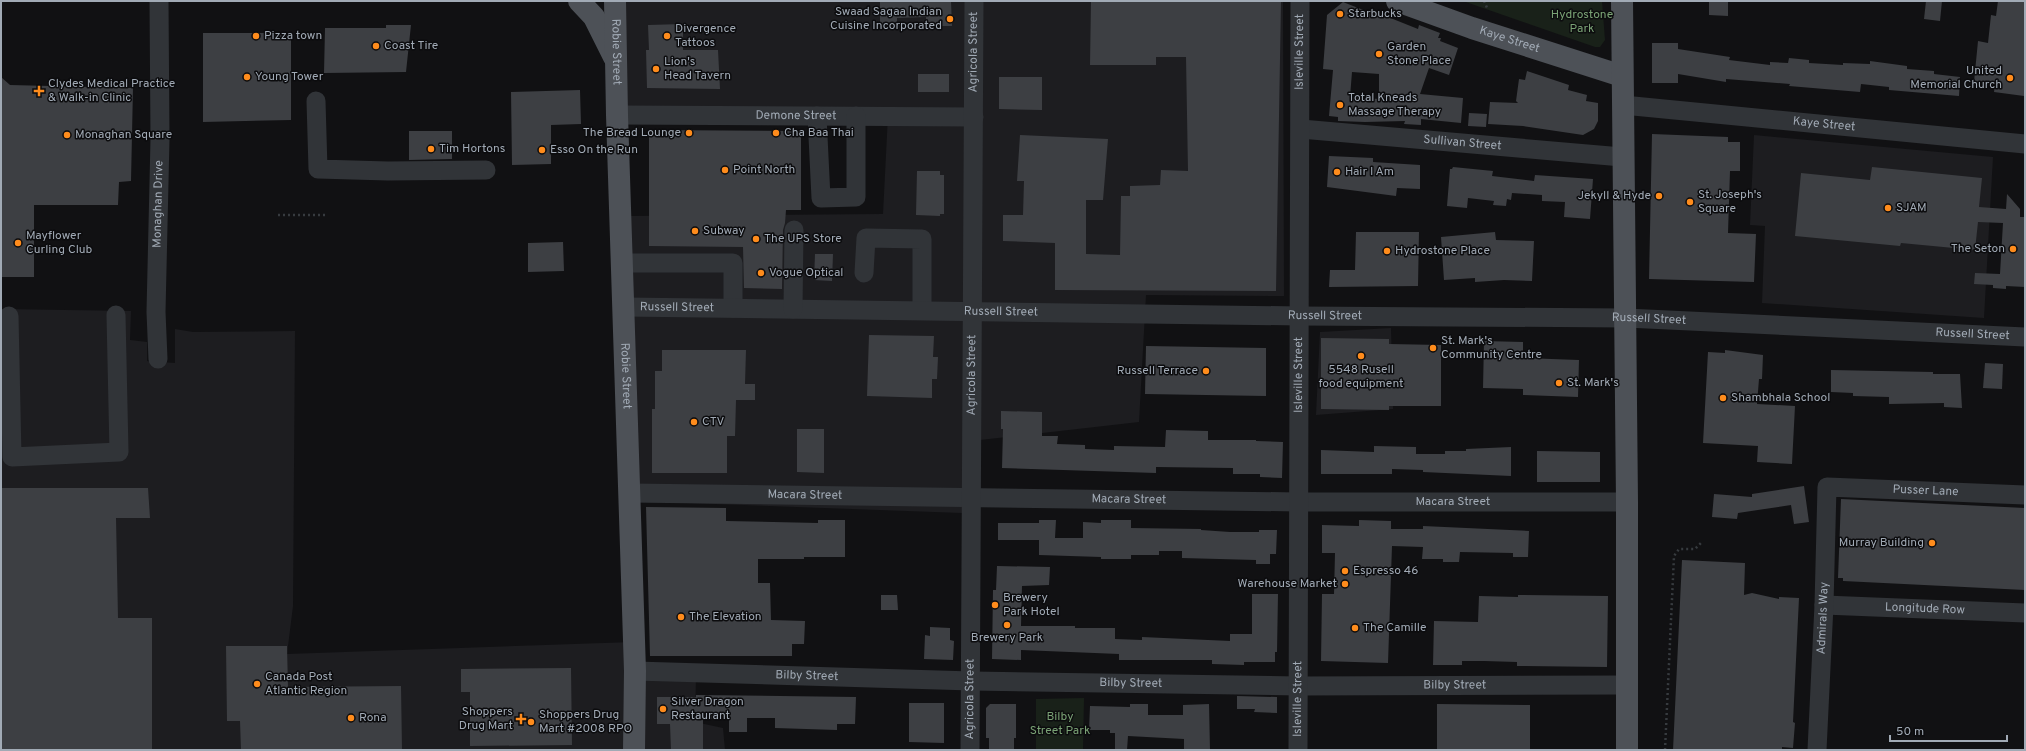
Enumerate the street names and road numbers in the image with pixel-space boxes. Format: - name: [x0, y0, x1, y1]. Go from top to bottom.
- street label: Agricola Street: [966, 12, 982, 92]
- street label: Isleville Street: [1292, 14, 1308, 90]
- street label: Robie Street: [607, 19, 624, 85]
- street label: Kaye Street: [1477, 23, 1542, 57]
- street label: Demone Street: [755, 108, 837, 124]
- street label: Kaye Street: [1792, 114, 1856, 135]
- street label: Sullivan Street: [1423, 132, 1502, 154]
- street label: Monaghan Drive: [149, 160, 168, 248]
- street label: Russell Street: [640, 299, 714, 316]
- street label: Russell Street: [964, 304, 1038, 321]
- street label: Russell Street: [1288, 308, 1362, 324]
- street label: Russell Street: [1612, 310, 1686, 329]
- street label: Russell Street: [1935, 325, 2010, 344]
- street label: Agricola Street: [964, 335, 980, 415]
- street label: Isleville Street: [1291, 337, 1307, 413]
- street label: Robie Street: [616, 342, 635, 409]
- street label: Pusser Lane: [1892, 482, 1959, 500]
- street label: Macara Street: [767, 487, 843, 504]
- street label: Macara Street: [1091, 491, 1166, 508]
- street label: Macara Street: [1416, 494, 1490, 510]
- street label: Admirals Way: [1814, 582, 1833, 655]
- street label: Longitude Row: [1885, 599, 1966, 619]
- street label: Agricola Street: [962, 659, 978, 739]
- street label: Isleville Street: [1290, 661, 1306, 737]
- street label: Bilby Street: [775, 667, 839, 685]
- street label: Bilby Street: [1099, 675, 1162, 692]
- street label: Bilby Street: [1423, 677, 1486, 694]

